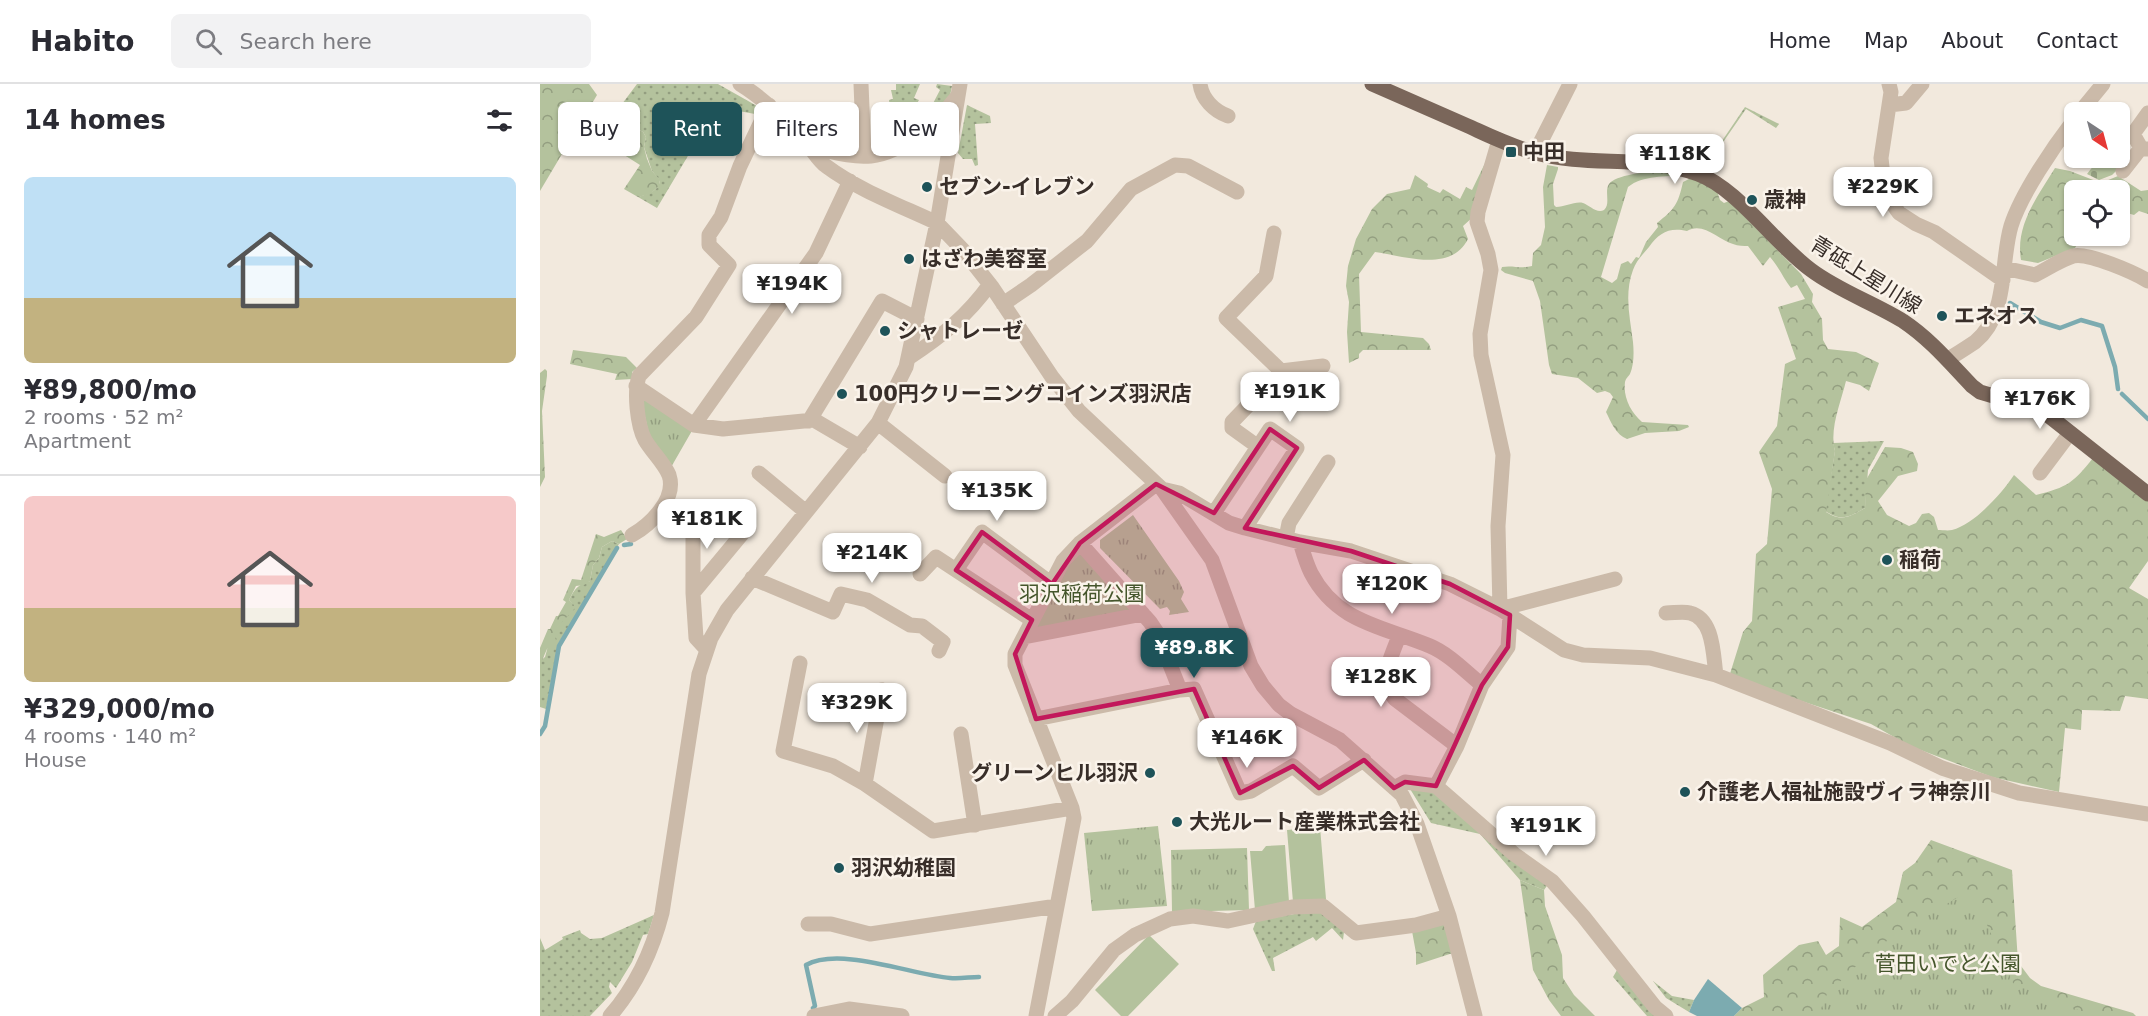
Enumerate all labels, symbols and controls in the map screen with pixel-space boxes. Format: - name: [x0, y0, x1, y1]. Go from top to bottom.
- search box: [171, 14, 591, 68]
- text: Habito: [30, 25, 135, 58]
- icon: search: [192, 25, 225, 58]
- text: Search here: [240, 29, 372, 54]
- text: Home: [1769, 29, 1831, 53]
- text: Map: [1864, 29, 1908, 53]
- text: About: [1941, 29, 2003, 53]
- text: Contact: [2036, 29, 2118, 53]
- chip: Buy: [558, 102, 640, 156]
- chip: Rent: [652, 102, 742, 156]
- chip: Filters: [754, 102, 859, 156]
- chip: New: [871, 102, 959, 156]
- north arrow: [2064, 102, 2130, 168]
- map controls: [2064, 102, 2130, 246]
- icon: filters: [483, 104, 516, 137]
- text: 14 homes: [24, 105, 166, 135]
- pin: ¥118K: [1633, 134, 1717, 185]
- place label: 中田: [1523, 140, 1565, 164]
- text: ¥118K: [1639, 141, 1711, 165]
- marker: 中田: [1504, 145, 1518, 159]
- pin: ¥229K: [1841, 167, 1925, 218]
- text: ¥229K: [1847, 174, 1919, 198]
- place label: セブン-イレブン: [939, 175, 1095, 199]
- marker: セブン-イレブン: [920, 180, 934, 194]
- button: locate: [2064, 180, 2130, 246]
- place label: 歳神: [1764, 188, 1806, 212]
- marker: 歳神: [1745, 193, 1759, 207]
- icon: home: [216, 216, 324, 324]
- street label: 青砥上星川線: [1806, 231, 1926, 319]
- place label: はざわ美容室: [921, 247, 1047, 271]
- marker: はざわ美容室: [902, 252, 916, 266]
- pin: ¥194K: [750, 264, 834, 315]
- text: ¥194K: [756, 271, 828, 295]
- place label: エネオス: [1954, 304, 2038, 328]
- marker: エネオス: [1935, 309, 1949, 323]
- place label: シャトレーゼ: [897, 319, 1023, 343]
- marker: シャトレーゼ: [878, 324, 892, 338]
- pin: ¥191K: [1248, 372, 1332, 423]
- text: ¥89,800/mo: [24, 375, 197, 405]
- text: ¥191K: [1254, 379, 1326, 403]
- pin: ¥176K: [1998, 379, 2082, 430]
- place label: 100円クリーニングコインズ羽沢店: [854, 382, 1191, 406]
- text: ¥176K: [2004, 386, 2076, 410]
- marker: 100円クリーニングコインズ羽沢店: [835, 387, 849, 401]
- text: 2 rooms · 52 m²: [24, 405, 184, 429]
- text: Apartment: [24, 429, 131, 453]
- pin: ¥135K: [955, 471, 1039, 522]
- text: ¥135K: [961, 478, 1033, 502]
- pin: ¥181K: [665, 499, 749, 550]
- text: ¥181K: [671, 506, 743, 530]
- pin: ¥214K: [830, 533, 914, 584]
- icon: home: [216, 535, 324, 643]
- text: ¥214K: [836, 540, 908, 564]
- place label: 稲荷: [1899, 548, 1941, 572]
- marker: 稲荷: [1880, 553, 1894, 567]
- pin: ¥120K: [1350, 564, 1434, 615]
- text: ¥120K: [1356, 571, 1428, 595]
- park label: 羽沢稲荷公園: [1019, 582, 1145, 606]
- pin: ¥89.8K: [1145, 628, 1243, 679]
- text: ¥89.8K: [1155, 635, 1233, 659]
- pin: ¥128K: [1339, 657, 1423, 708]
- text: ¥128K: [1345, 664, 1417, 688]
- pin: ¥329K: [815, 683, 899, 734]
- text: ¥329K: [821, 690, 893, 714]
- text: ¥329,000/mo: [24, 694, 215, 724]
- pin: ¥146K: [1205, 718, 1289, 769]
- text: 4 rooms · 140 m²: [24, 724, 196, 748]
- text: ¥146K: [1211, 725, 1283, 749]
- text: House: [24, 748, 87, 772]
- place label: グリーンヒル羽沢: [971, 761, 1138, 785]
- marker: グリーンヒル羽沢: [1143, 766, 1157, 780]
- place label: 介護老人福祉施設ヴィラ神奈川: [1697, 780, 1991, 804]
- marker: 介護老人福祉施設ヴィラ神奈川: [1678, 785, 1692, 799]
- pin: ¥191K: [1504, 806, 1588, 857]
- place label: 大光ルート産業株式会社: [1189, 810, 1420, 834]
- text: ¥191K: [1510, 813, 1582, 837]
- marker: 大光ルート産業株式会社: [1170, 815, 1184, 829]
- place label: 羽沢幼稚園: [851, 856, 956, 880]
- marker: 羽沢幼稚園: [832, 861, 846, 875]
- park label: 菅田いでと公園: [1875, 952, 2021, 976]

